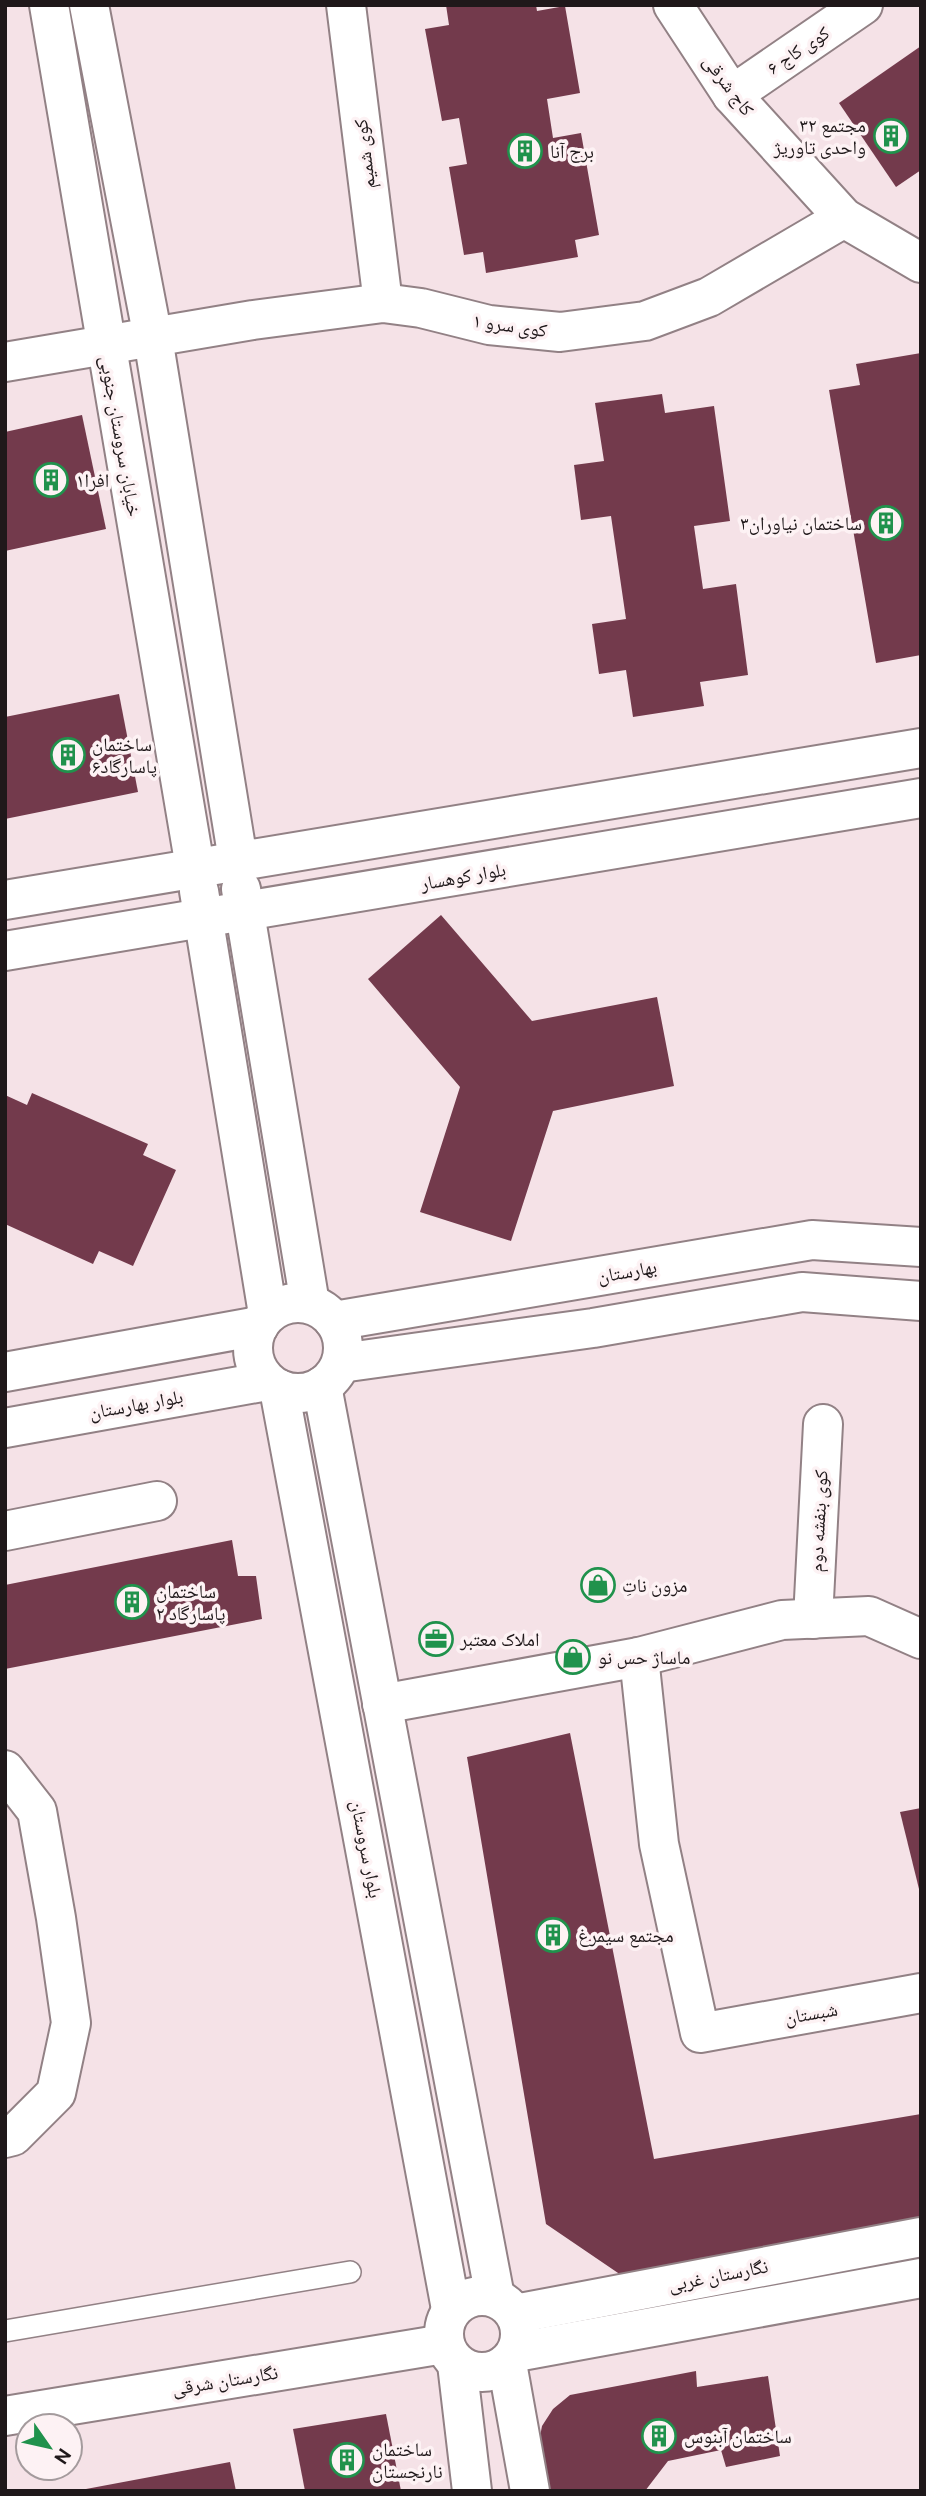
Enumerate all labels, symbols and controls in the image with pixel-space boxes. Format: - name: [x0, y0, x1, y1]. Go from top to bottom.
- street label: کوی کاج ۶: [763, 21, 834, 80]
- street label: کاج شرقی: [698, 50, 759, 120]
- place label: مجتمع ۳۲ واحدی تاوریژ: [773, 114, 866, 159]
- building icon: مجتمع ۳۲ واحدی تاوریژ: [872, 117, 910, 155]
- street label: کوی شمیم: [349, 118, 381, 190]
- building icon: برج آنا: [506, 132, 544, 170]
- place label: برج آنا: [550, 140, 594, 163]
- street label: کوی سرو ۱: [471, 309, 549, 342]
- street label: خیابان سروستان جنوبی: [95, 354, 146, 518]
- building icon: افرا۱: [32, 461, 70, 499]
- place label: افرا۱: [76, 469, 109, 492]
- building icon: ساختمان نیاوران۳: [867, 504, 905, 542]
- place label: ساختمان نیاوران۳: [740, 512, 862, 535]
- place label: ساختمان پاسارگاد۶: [92, 733, 157, 778]
- building icon: ساختمان پاسارگاد۶: [49, 736, 87, 774]
- street label: بلوار کوهسار: [418, 858, 508, 895]
- street label: بهارستان: [596, 1255, 659, 1288]
- street label: بلوار بهارستان: [87, 1385, 185, 1424]
- street label: کوی بنفشه دوم: [804, 1469, 835, 1573]
- shop icon: مزون ناتِ: [579, 1566, 617, 1604]
- place label: مزون ناتِ: [622, 1574, 687, 1597]
- place label: ساختمان پاسارگاد ۲: [156, 1580, 225, 1625]
- building icon: ساختمان پاسارگاد ۲: [113, 1583, 151, 1621]
- office icon: املاک معتبر: [417, 1620, 455, 1658]
- place label: املاک معتبر: [459, 1628, 539, 1651]
- shop icon: ماساژ حس نو: [554, 1638, 592, 1676]
- place label: ماساژ حس نو: [598, 1646, 690, 1669]
- street label: بلوار سروستان: [346, 1798, 387, 1900]
- building icon: مجتمع سیمرغ: [534, 1916, 572, 1954]
- place label: مجتمع سیمرغ: [578, 1924, 674, 1948]
- street label: شبستان: [783, 1998, 839, 2029]
- street label: نگارستان غربی: [666, 2255, 770, 2296]
- street label: نگارستان شرقی: [170, 2361, 280, 2400]
- north arrow: [14, 2412, 84, 2482]
- building icon: ساختمان آبنوس: [640, 2417, 678, 2455]
- place label: ساختمان آبنوس: [684, 2425, 792, 2448]
- place label: ساختمان نارنجستان: [372, 2438, 443, 2483]
- building icon: ساختمان نارنجستان: [328, 2441, 366, 2479]
- text: N: [50, 2444, 76, 2469]

